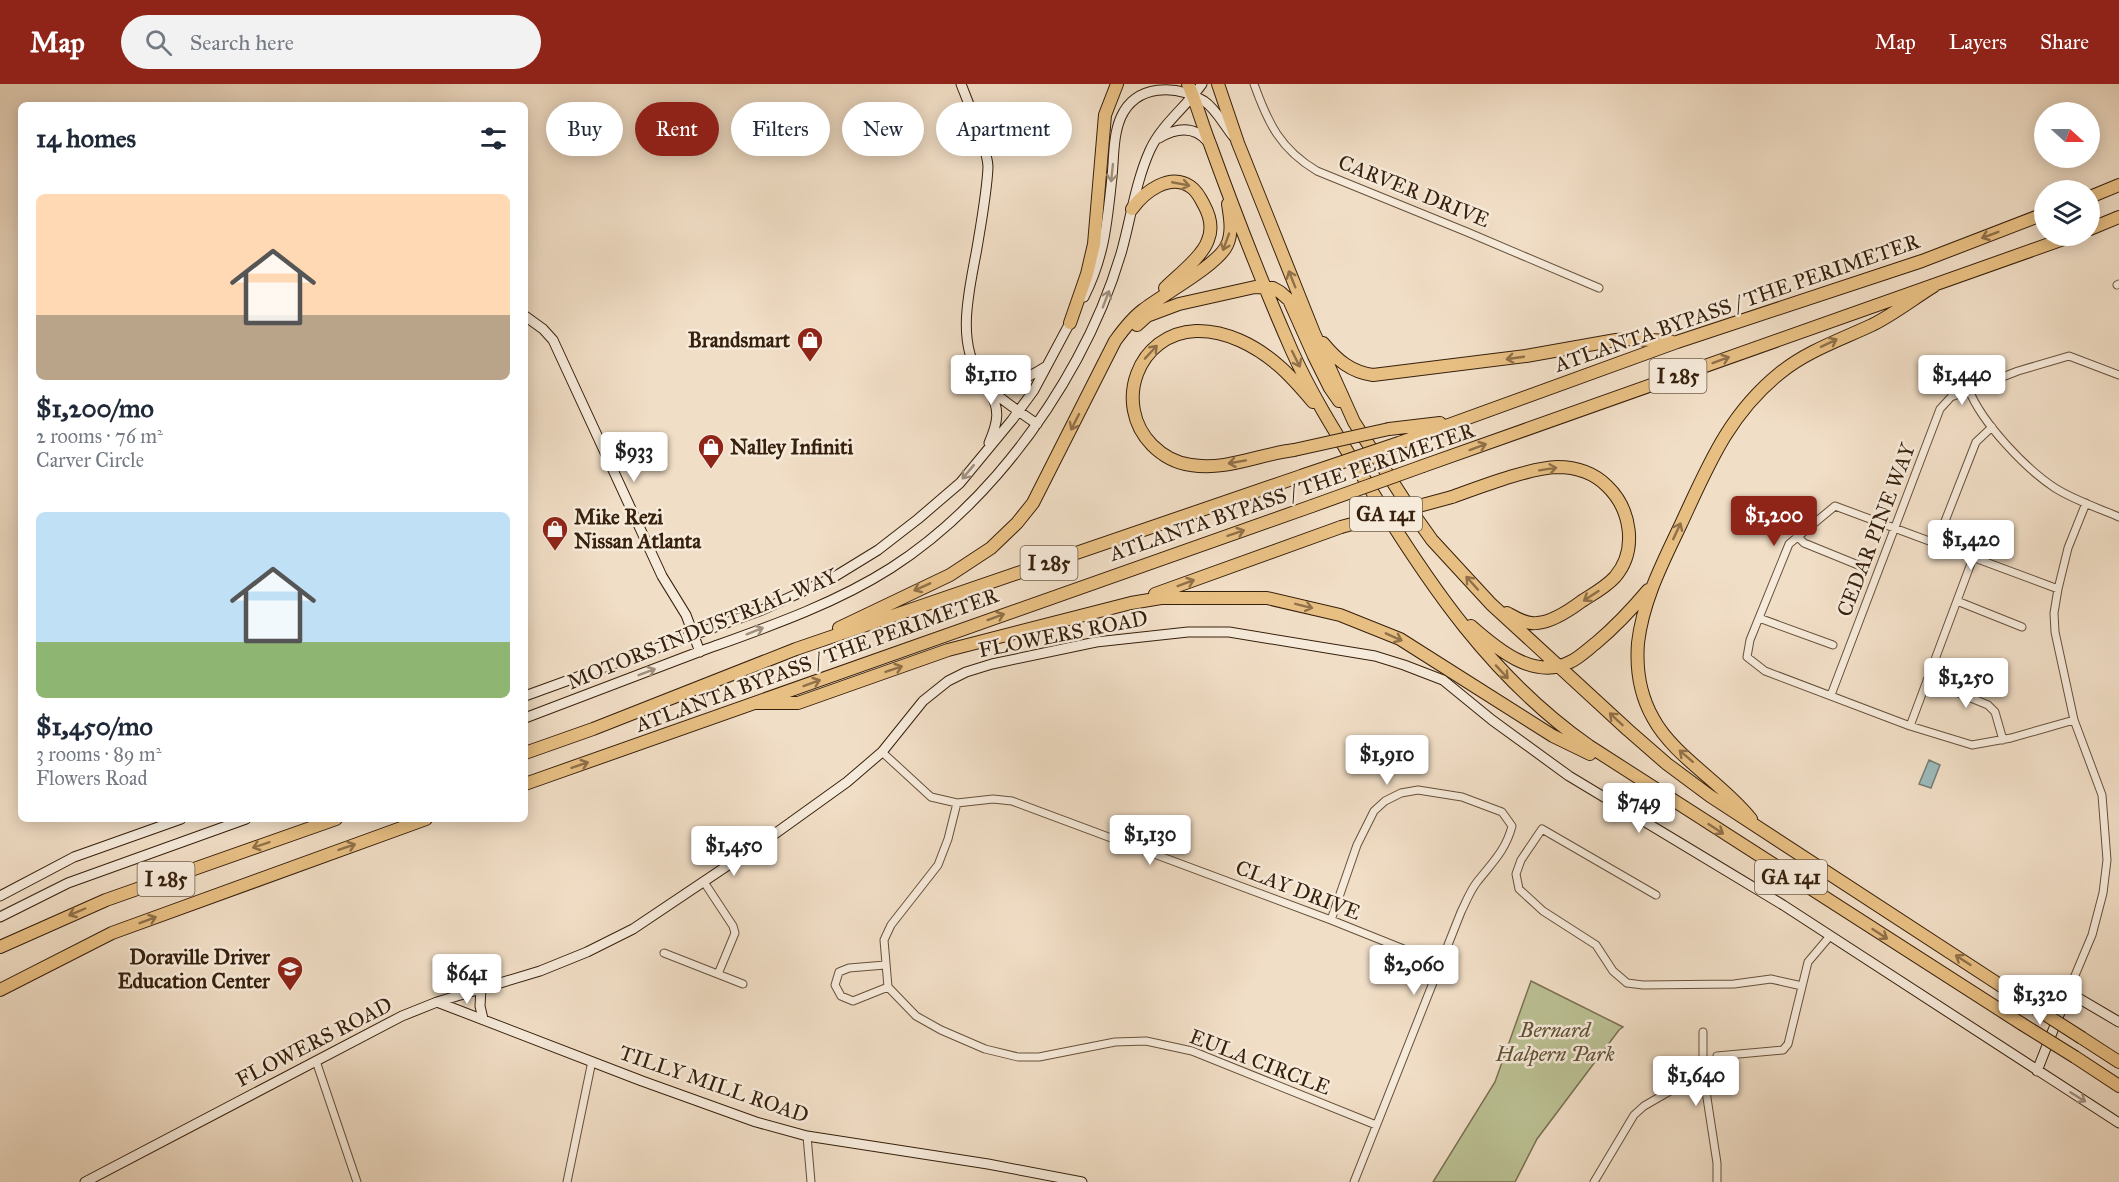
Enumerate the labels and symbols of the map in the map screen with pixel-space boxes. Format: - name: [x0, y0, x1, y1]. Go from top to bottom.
- north arrow: [2034, 102, 2100, 168]
- street label: CARVER DRIVE: [1335, 149, 1493, 233]
- one-way arrow: [1106, 163, 1117, 183]
- one-way arrow: [1171, 179, 1190, 190]
- street label: ATLANTA BYPASS / THE PERIMETER: [1550, 228, 1924, 378]
- one-way arrow: [1981, 230, 2000, 241]
- one-way arrow: [1220, 232, 1231, 250]
- one-way arrow: [1286, 270, 1297, 289]
- one-way arrow: [1101, 291, 1112, 309]
- shop icon: Brandsmart: [795, 325, 825, 363]
- place label: Brandsmart: [688, 327, 791, 353]
- one-way arrow: [1820, 337, 1838, 349]
- one-way arrow: [1144, 344, 1158, 359]
- one-way arrow: [1291, 350, 1303, 368]
- one-way arrow: [1506, 353, 1525, 364]
- one-way arrow: [1711, 354, 1730, 365]
- pin: $1,110: [942, 355, 1040, 406]
- pin: $1,440: [1913, 355, 2011, 406]
- road number: I 285: [1650, 359, 1706, 393]
- one-way arrow: [1069, 412, 1080, 430]
- street label: ATLANTA BYPASS / THE PERIMETER: [1105, 417, 1479, 567]
- pin: $933: [598, 432, 670, 483]
- shop icon: Nalley Infiniti: [696, 432, 726, 470]
- place label: Nalley Infiniti: [730, 434, 853, 460]
- street label: CEDAR PINE WAY: [1831, 439, 1921, 620]
- one-way arrow: [1468, 440, 1487, 451]
- one-way arrow: [1227, 457, 1247, 468]
- one-way arrow: [1538, 463, 1558, 474]
- one-way arrow: [962, 464, 975, 480]
- pin: $1,200: [1725, 496, 1823, 547]
- road number: GA 141: [1350, 497, 1422, 531]
- place label: Mike Rezi Nissan Atlanta: [574, 504, 702, 554]
- shop icon: Mike Rezi Nissan Atlanta: [540, 514, 570, 552]
- pin: $1,420: [1922, 520, 2020, 571]
- one-way arrow: [1672, 523, 1684, 541]
- one-way arrow: [1226, 526, 1245, 537]
- road number: I 285: [1020, 546, 1078, 580]
- street label: MOTORS INDUSTRIAL WAY: [563, 563, 841, 695]
- one-way arrow: [1465, 576, 1479, 591]
- one-way arrow: [1177, 577, 1195, 588]
- street label: ATLANTA BYPASS / THE PERIMETER: [631, 582, 1003, 738]
- one-way arrow: [914, 582, 932, 593]
- one-way arrow: [1583, 589, 1600, 602]
- one-way arrow: [1294, 600, 1313, 612]
- street label: FLOWERS ROAD: [976, 605, 1150, 663]
- one-way arrow: [986, 611, 1005, 622]
- one-way arrow: [745, 625, 763, 636]
- one-way arrow: [1385, 632, 1403, 643]
- pin: $1,250: [1917, 658, 2015, 709]
- one-way arrow: [884, 663, 903, 674]
- one-way arrow: [1494, 664, 1509, 679]
- one-way arrow: [637, 666, 655, 677]
- one-way arrow: [802, 677, 821, 688]
- one-way arrow: [1608, 712, 1623, 726]
- pin: $1,910: [1338, 735, 1436, 786]
- one-way arrow: [1679, 749, 1694, 763]
- one-way arrow: [570, 759, 589, 770]
- pin: $749: [1603, 783, 1675, 834]
- pin: $1,130: [1101, 815, 1199, 866]
- one-way arrow: [1707, 823, 1724, 835]
- pin: $1,450: [685, 826, 783, 877]
- one-way arrow: [337, 840, 356, 851]
- one-way arrow: [252, 841, 271, 852]
- street label: CLAY DRIVE: [1232, 854, 1364, 926]
- road number: GA 141: [1755, 860, 1827, 894]
- road number: I 285: [138, 862, 195, 896]
- one-way arrow: [69, 907, 87, 918]
- one-way arrow: [138, 914, 157, 925]
- one-way arrow: [1871, 928, 1888, 940]
- place label: Doraville Driver Education Center: [117, 944, 271, 994]
- pin: $2,060: [1365, 945, 1463, 996]
- school or university icon: Doraville Driver Education Center: [275, 954, 305, 992]
- pin: $641: [431, 954, 503, 1005]
- one-way arrow: [1956, 954, 1972, 966]
- pin: $1,320: [1991, 975, 2089, 1026]
- street label: FLOWERS ROAD: [231, 991, 397, 1093]
- park label: Bernard Halpern Park: [1495, 1017, 1615, 1067]
- street label: EULA CIRCLE: [1186, 1023, 1334, 1101]
- street label: TILLY MILL ROAD: [616, 1039, 812, 1129]
- pin: $1,640: [1647, 1056, 1745, 1107]
- one-way arrow: [2069, 1091, 2086, 1103]

